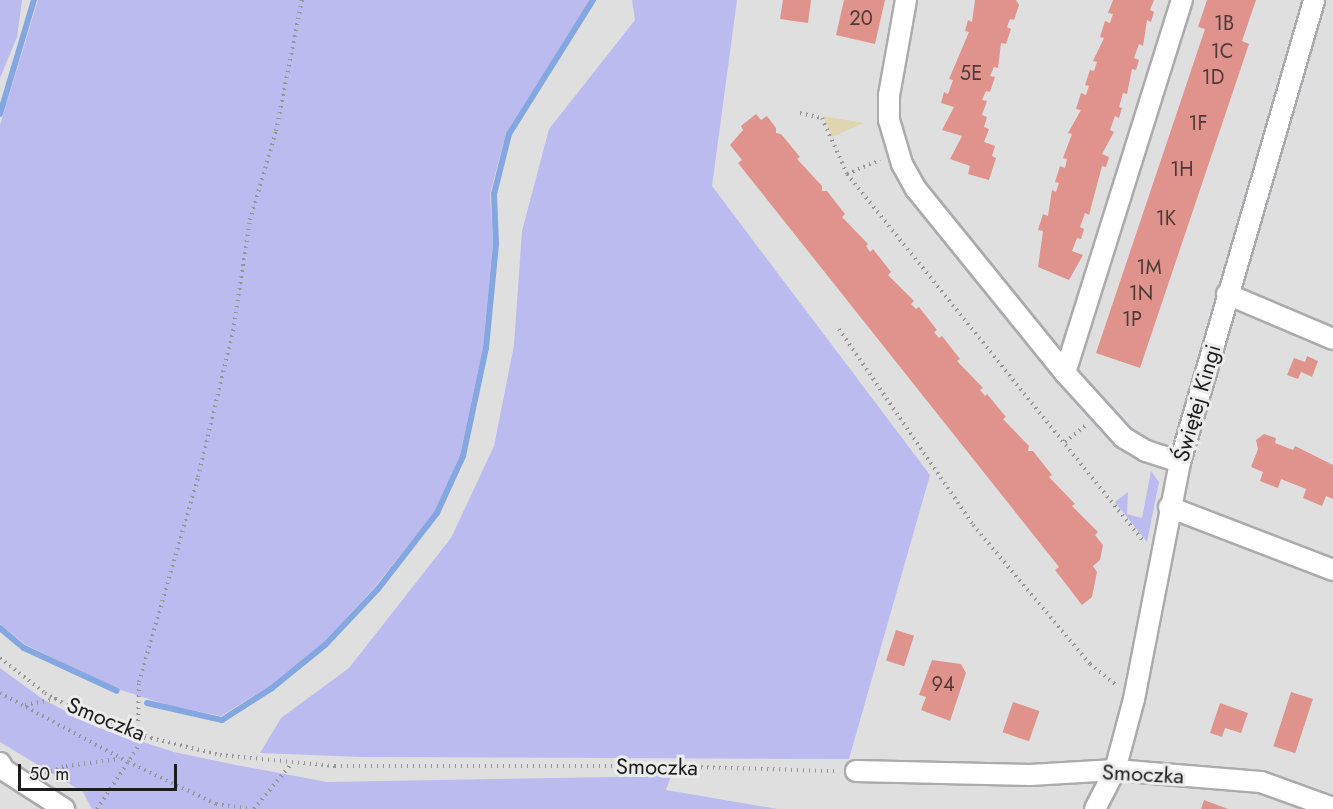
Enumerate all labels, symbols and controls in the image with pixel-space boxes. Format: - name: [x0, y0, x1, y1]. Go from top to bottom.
- house number: 20: [849, 6, 873, 30]
- house number: 1B: [1214, 11, 1234, 35]
- house number: 1C: [1211, 39, 1233, 63]
- house number: 5E: [960, 61, 982, 85]
- house number: 1D: [1202, 65, 1224, 89]
- house number: 1F: [1189, 111, 1207, 135]
- house number: 1H: [1170, 157, 1194, 181]
- house number: 1K: [1156, 206, 1176, 230]
- house number: 1M: [1136, 255, 1162, 279]
- house number: 1N: [1129, 281, 1153, 305]
- house number: 1P: [1122, 307, 1142, 331]
- street label: Świętej Kingi: [1168, 341, 1226, 465]
- house number: 94: [931, 672, 955, 696]
- street label: Smoczka: [63, 691, 149, 747]
- scale bar: [21, 752, 180, 790]
- street label: Smoczka: [616, 753, 698, 781]
- street label: Smoczka: [1101, 759, 1185, 789]
- text: 50 m: [29, 761, 69, 787]

